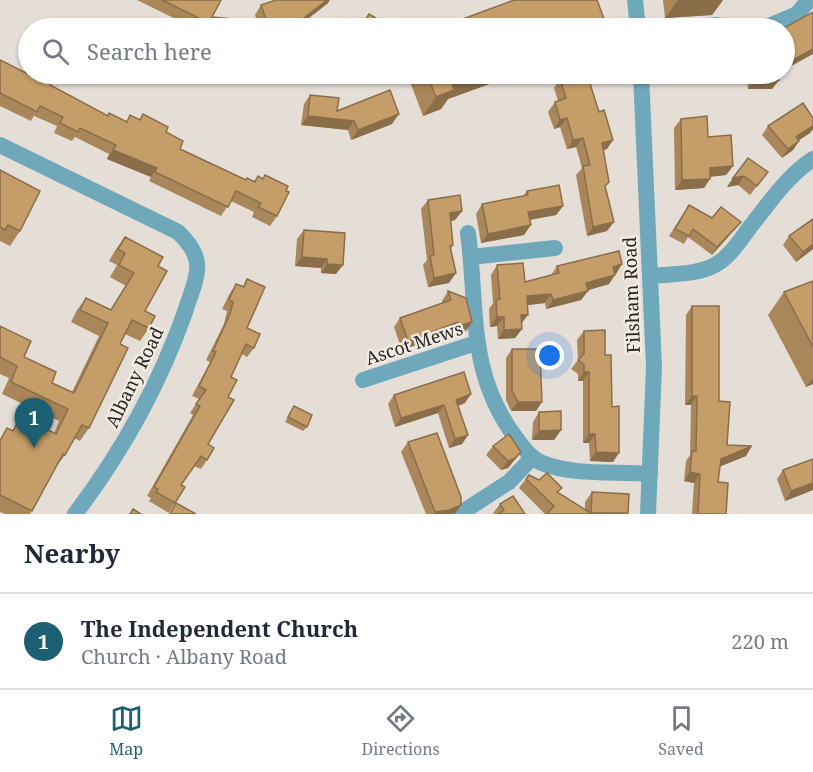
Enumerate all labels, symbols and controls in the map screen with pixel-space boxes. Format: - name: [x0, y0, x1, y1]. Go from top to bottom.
- search box: [18, 18, 795, 84]
- icon: search: [39, 35, 72, 68]
- text: Search here: [87, 36, 212, 66]
- street label: Filsham Road: [617, 236, 645, 354]
- street label: Ascot Mews: [362, 316, 466, 370]
- street label: Albany Road: [99, 323, 169, 431]
- your location: [535, 341, 564, 370]
- pin: 1: [15, 398, 54, 448]
- text: Nearby: [24, 535, 120, 571]
- text: The Independent Church: [81, 613, 358, 643]
- text: 1: [38, 628, 49, 655]
- text: 220 m: [731, 628, 789, 655]
- text: Church · Albany Road: [81, 643, 287, 670]
- tab: Map: [109, 702, 143, 760]
- tab: Directions: [362, 702, 440, 760]
- tab: Saved: [658, 702, 704, 760]

